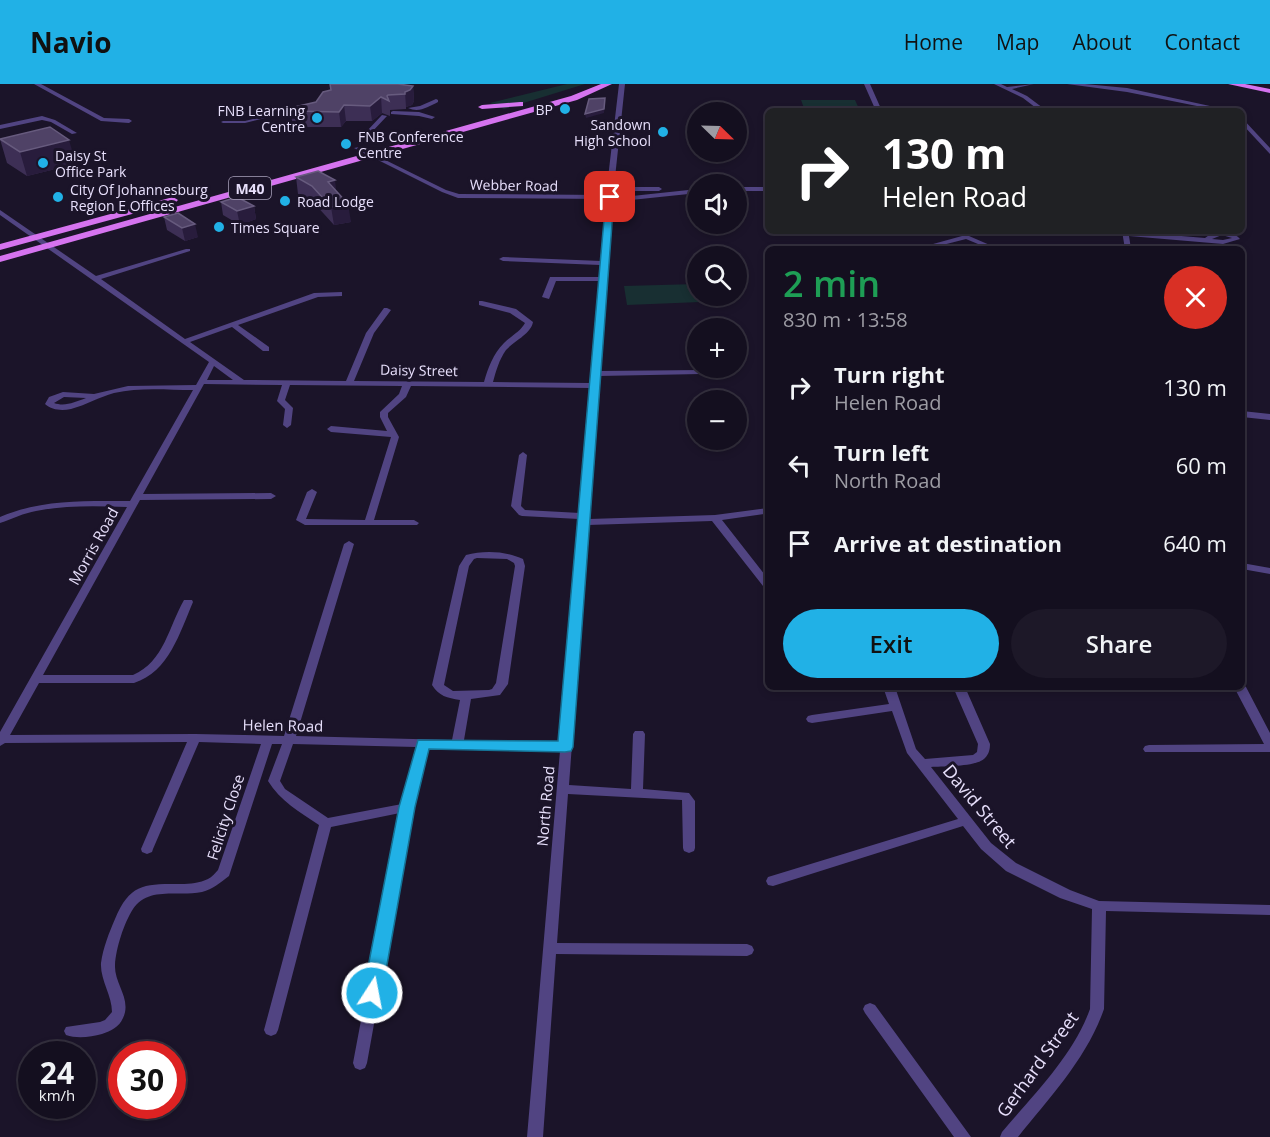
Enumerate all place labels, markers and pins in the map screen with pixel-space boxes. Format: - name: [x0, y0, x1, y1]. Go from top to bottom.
- place label: BP: [536, 100, 553, 119]
- place label: FNB Learning Centre: [218, 101, 305, 136]
- marker: BP: [558, 102, 572, 116]
- marker: FNB Learning Centre: [310, 111, 324, 125]
- place label: Sandown High School: [574, 115, 651, 150]
- marker: Sandown High School: [656, 125, 670, 139]
- place label: FNB Conference Centre: [358, 127, 464, 162]
- marker: FNB Conference Centre: [339, 137, 353, 151]
- place label: Daisy St Office Park: [55, 146, 127, 181]
- marker: Daisy St Office Park: [36, 156, 50, 170]
- pin: [584, 171, 635, 222]
- place label: City Of Johannesburg Region E Offices: [70, 180, 208, 215]
- marker: City Of Johannesburg Region E Offices: [51, 190, 65, 204]
- place label: Road Lodge: [297, 192, 374, 211]
- marker: Road Lodge: [278, 194, 292, 208]
- place label: Times Square: [231, 218, 320, 237]
- marker: Times Square: [212, 220, 226, 234]

